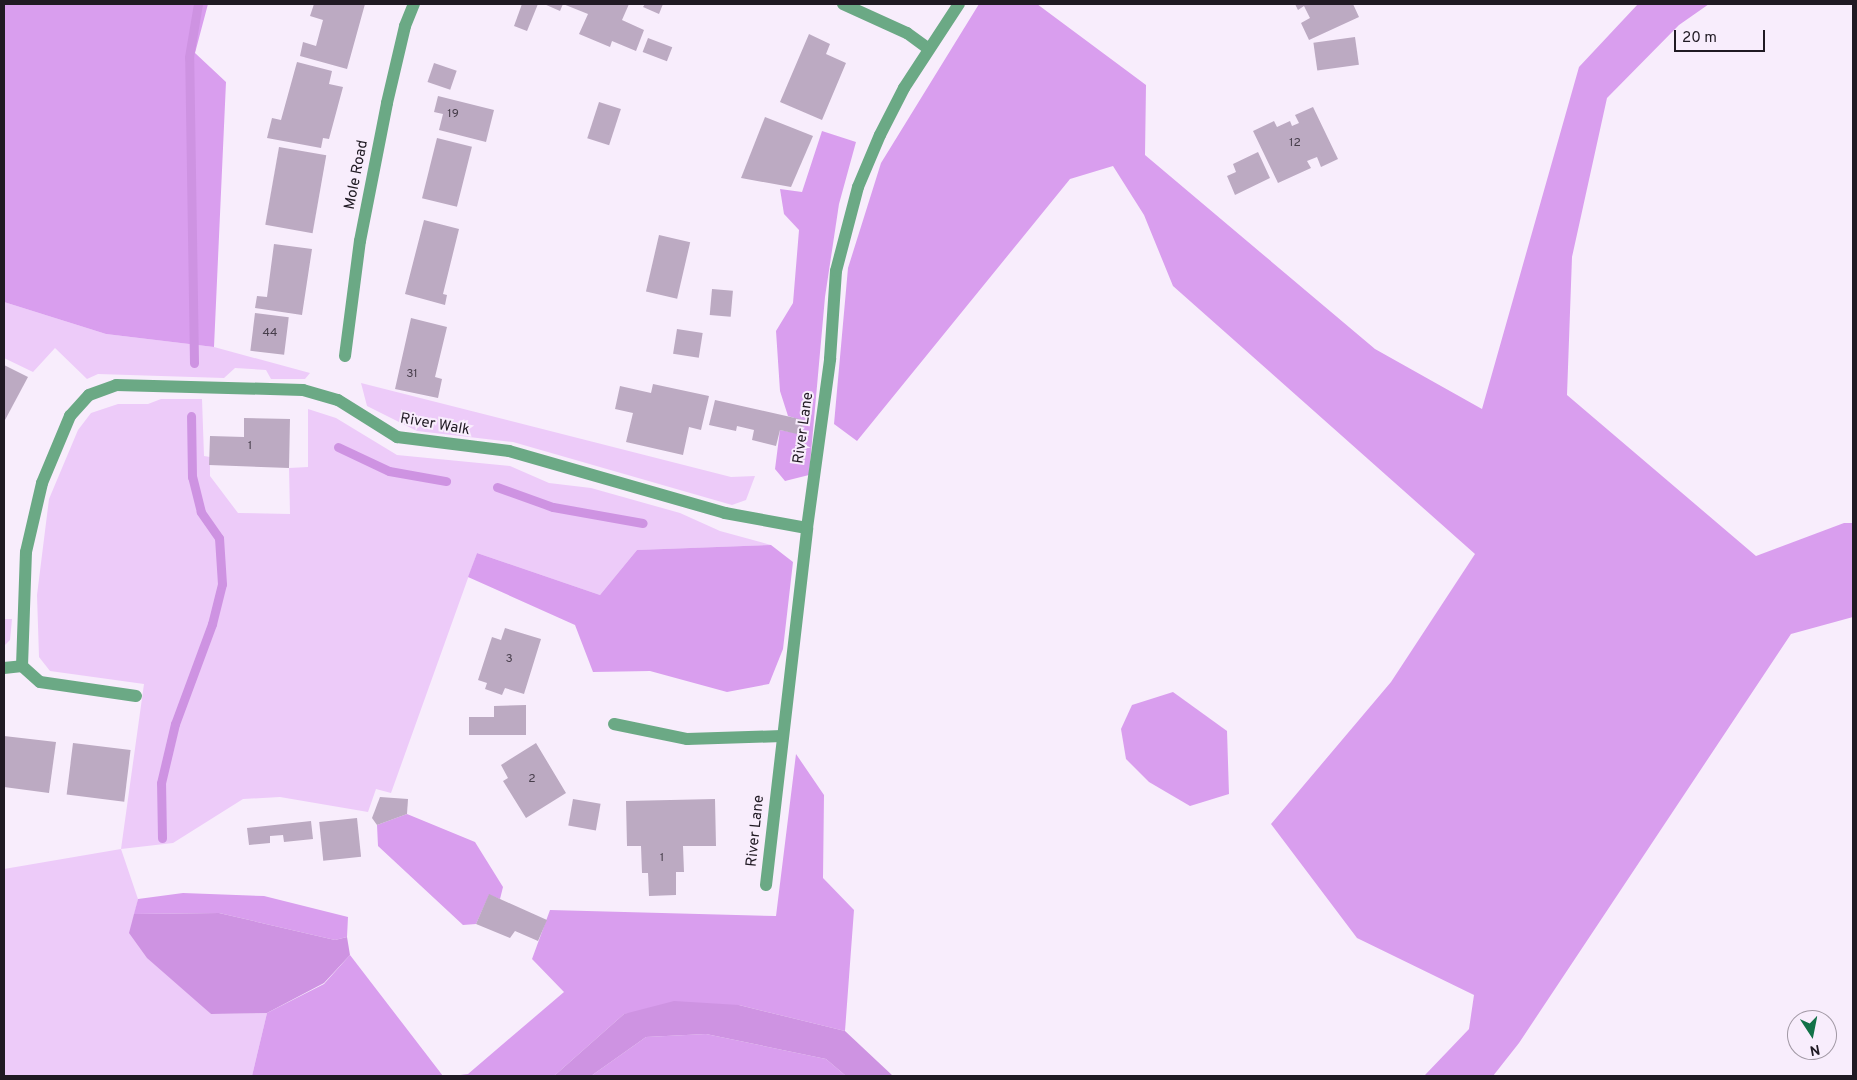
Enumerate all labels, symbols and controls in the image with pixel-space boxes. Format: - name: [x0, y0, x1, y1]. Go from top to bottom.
- scale bar: [1677, 20, 1768, 52]
- text: 20 m: [1682, 29, 1717, 48]
- house number: 19: [447, 108, 459, 122]
- house number: 12: [1289, 137, 1301, 151]
- street label: Mole Road: [341, 139, 373, 211]
- house number: 44: [263, 327, 277, 341]
- house number: 31: [406, 368, 418, 382]
- street label: River Lane: [790, 391, 818, 465]
- street label: River Walk: [398, 410, 472, 440]
- house number: 1: [248, 440, 252, 454]
- house number: 3: [505, 653, 513, 667]
- house number: 2: [528, 773, 536, 787]
- street label: River Lane: [743, 794, 769, 868]
- house number: 1: [660, 852, 664, 866]
- north arrow: [1787, 1010, 1837, 1060]
- text: N: [1808, 1040, 1821, 1059]

